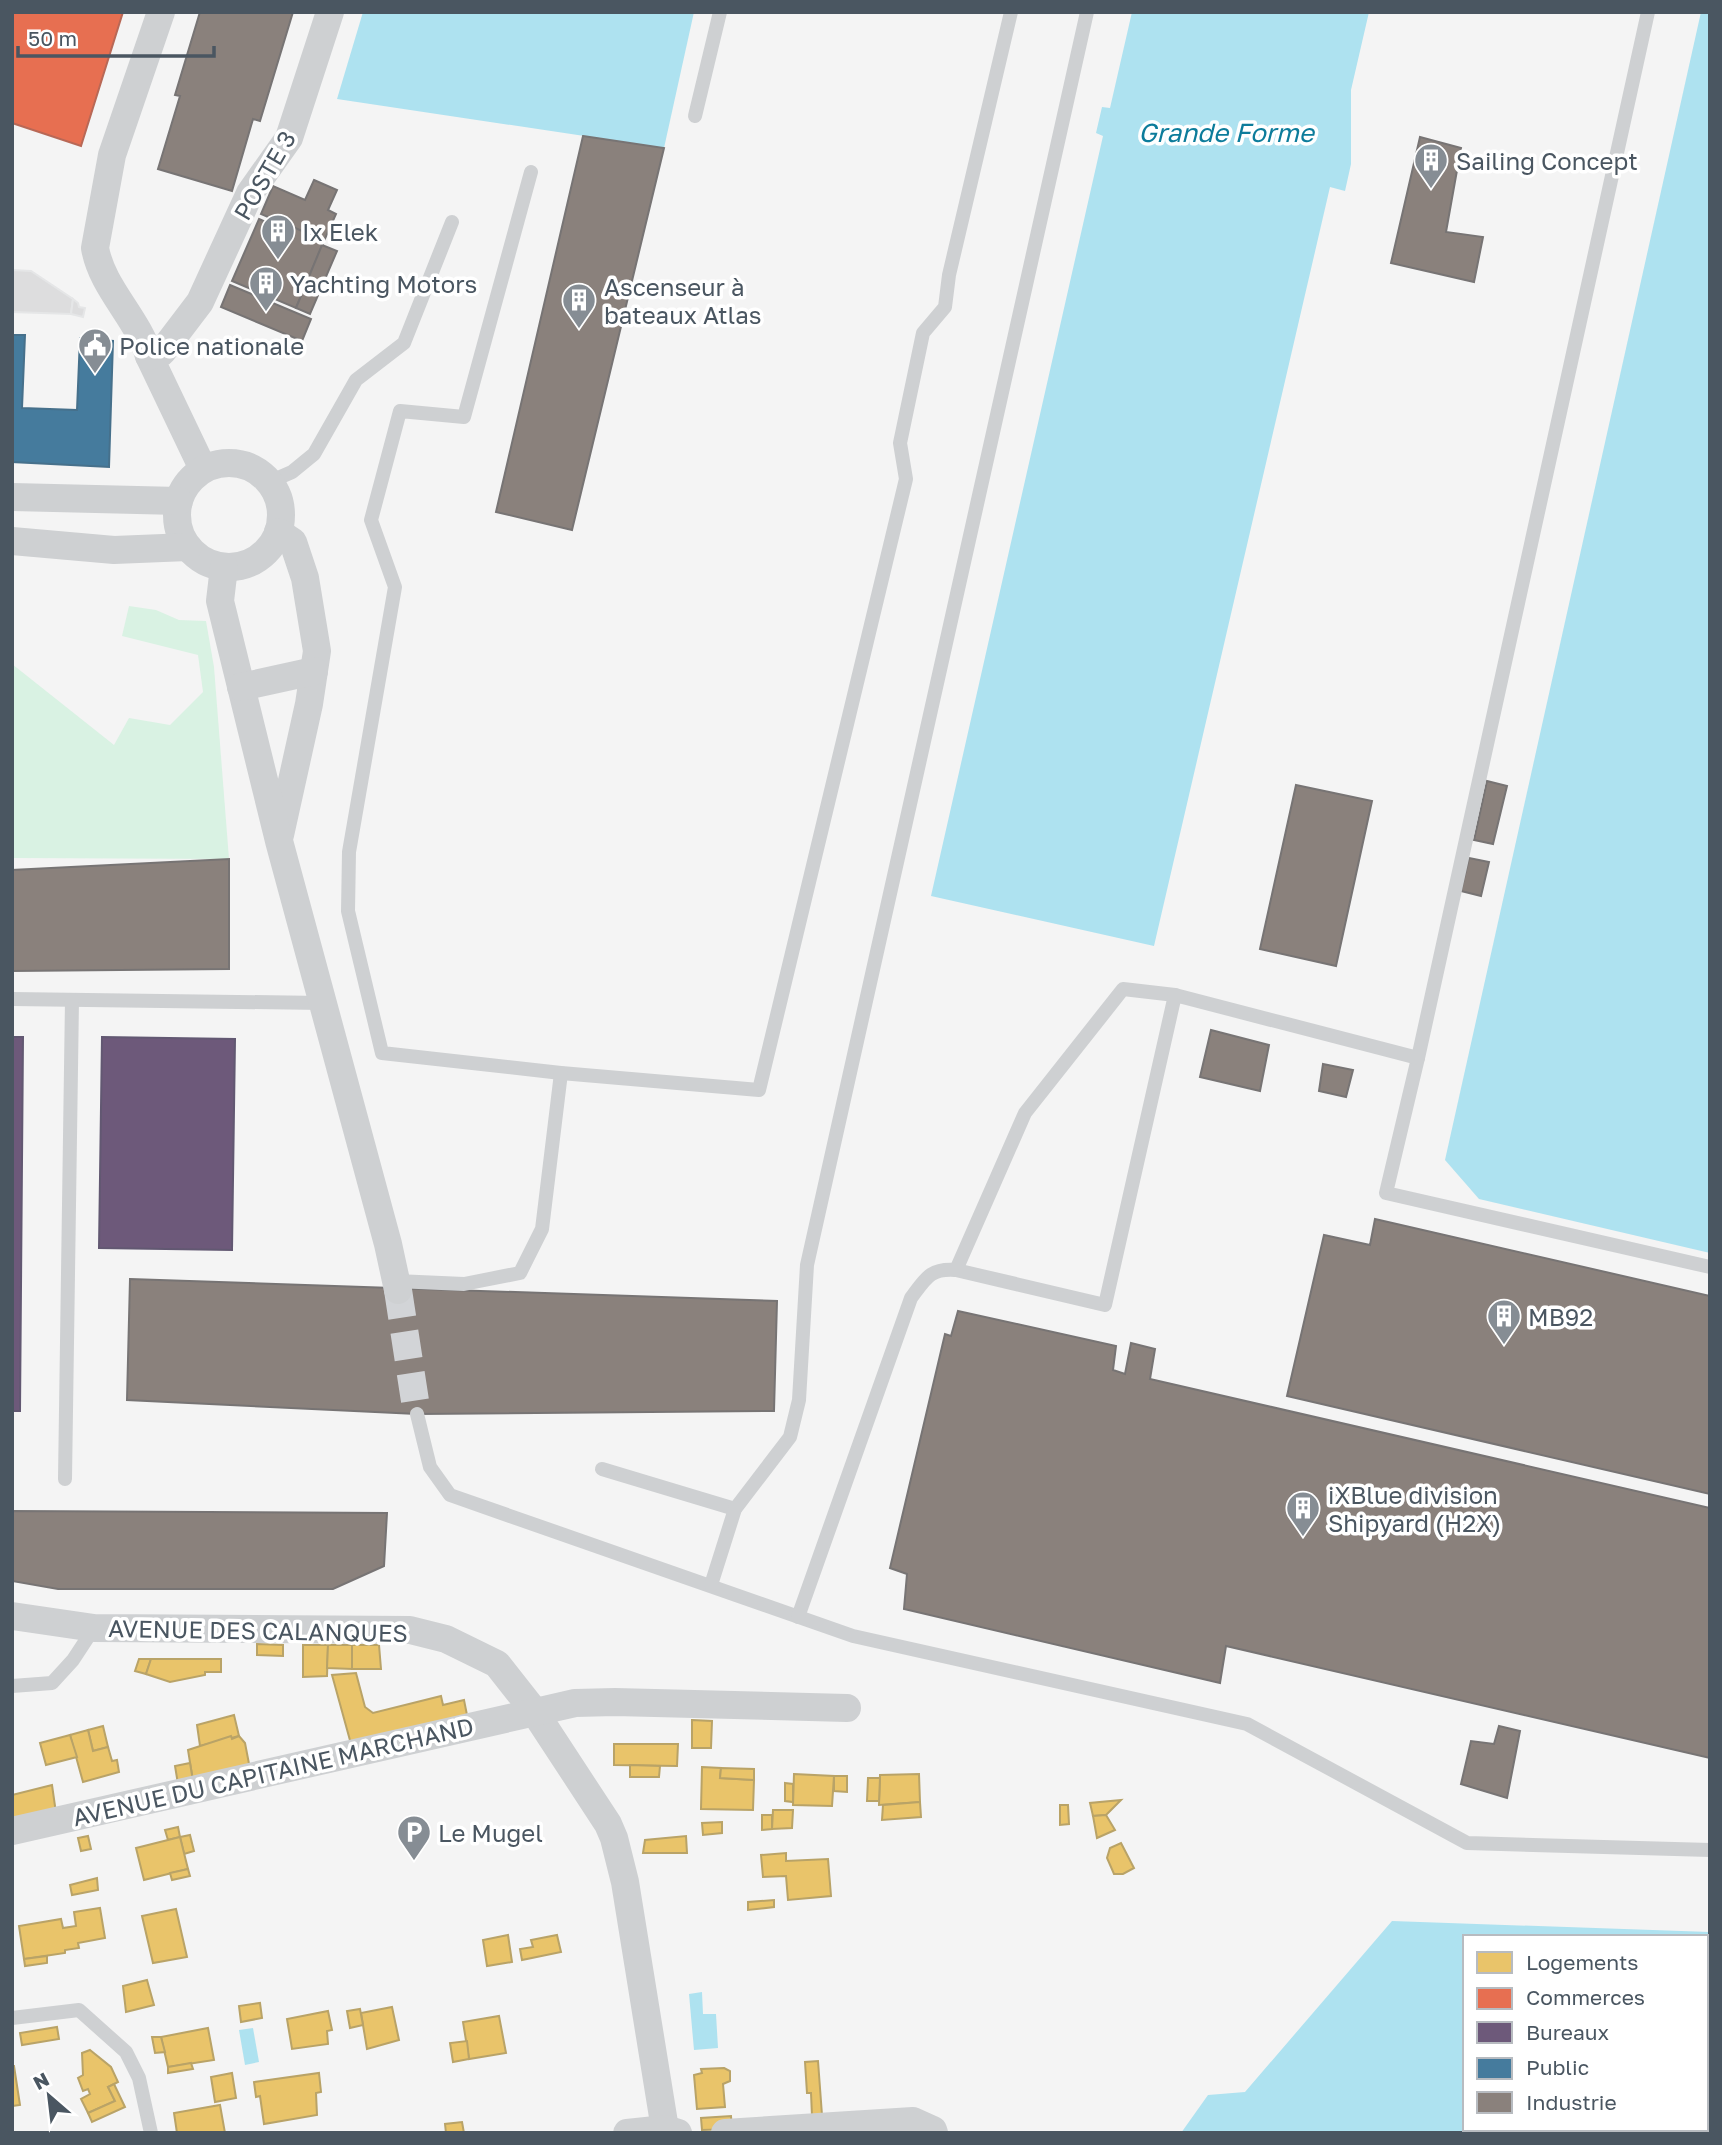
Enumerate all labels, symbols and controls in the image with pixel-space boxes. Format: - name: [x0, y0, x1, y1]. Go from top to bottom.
- scale bar: [18, 14, 214, 58]
- text: 50 m: [28, 25, 77, 51]
- water label: Grande Forme: [1138, 117, 1316, 148]
- street label: POSTE 3: [227, 125, 301, 225]
- building icon: Sailing Concept: [1412, 141, 1450, 190]
- place label: Sailing Concept: [1456, 146, 1638, 175]
- building icon: Ix Elek: [259, 212, 297, 261]
- place label: Ix Elek: [302, 217, 378, 246]
- building icon: Yachting Motors: [247, 264, 285, 313]
- place label: Yachting Motors: [290, 269, 477, 298]
- place label: Ascenseur à bateaux Atlas: [604, 272, 762, 329]
- building icon: Ascenseur à bateaux Atlas: [560, 281, 598, 330]
- public building icon: Police nationale: [76, 326, 114, 375]
- place label: Police nationale: [119, 331, 304, 360]
- building icon: MB92: [1485, 1297, 1523, 1346]
- place label: MB92: [1528, 1302, 1593, 1331]
- place label: iXBlue division Shipyard (H2X): [1328, 1480, 1501, 1537]
- building icon: iXBlue division Shipyard (H2X): [1284, 1489, 1322, 1538]
- street label: AVENUE DES CALANQUES: [108, 1613, 408, 1647]
- street label: AVENUE DU CAPITAINE MARCHAND: [70, 1711, 476, 1831]
- parking icon: Le Mugel: [395, 1813, 433, 1862]
- place label: Le Mugel: [438, 1818, 543, 1847]
- legend: [1463, 1935, 1708, 2131]
- text: Logements: [1526, 1949, 1638, 1975]
- text: Commerces: [1526, 1984, 1645, 2010]
- text: Bureaux: [1526, 2019, 1610, 2045]
- text: Public: [1526, 2054, 1589, 2080]
- north arrow: [14, 2061, 84, 2131]
- text: N: [29, 2067, 53, 2094]
- text: Industrie: [1526, 2089, 1617, 2115]

